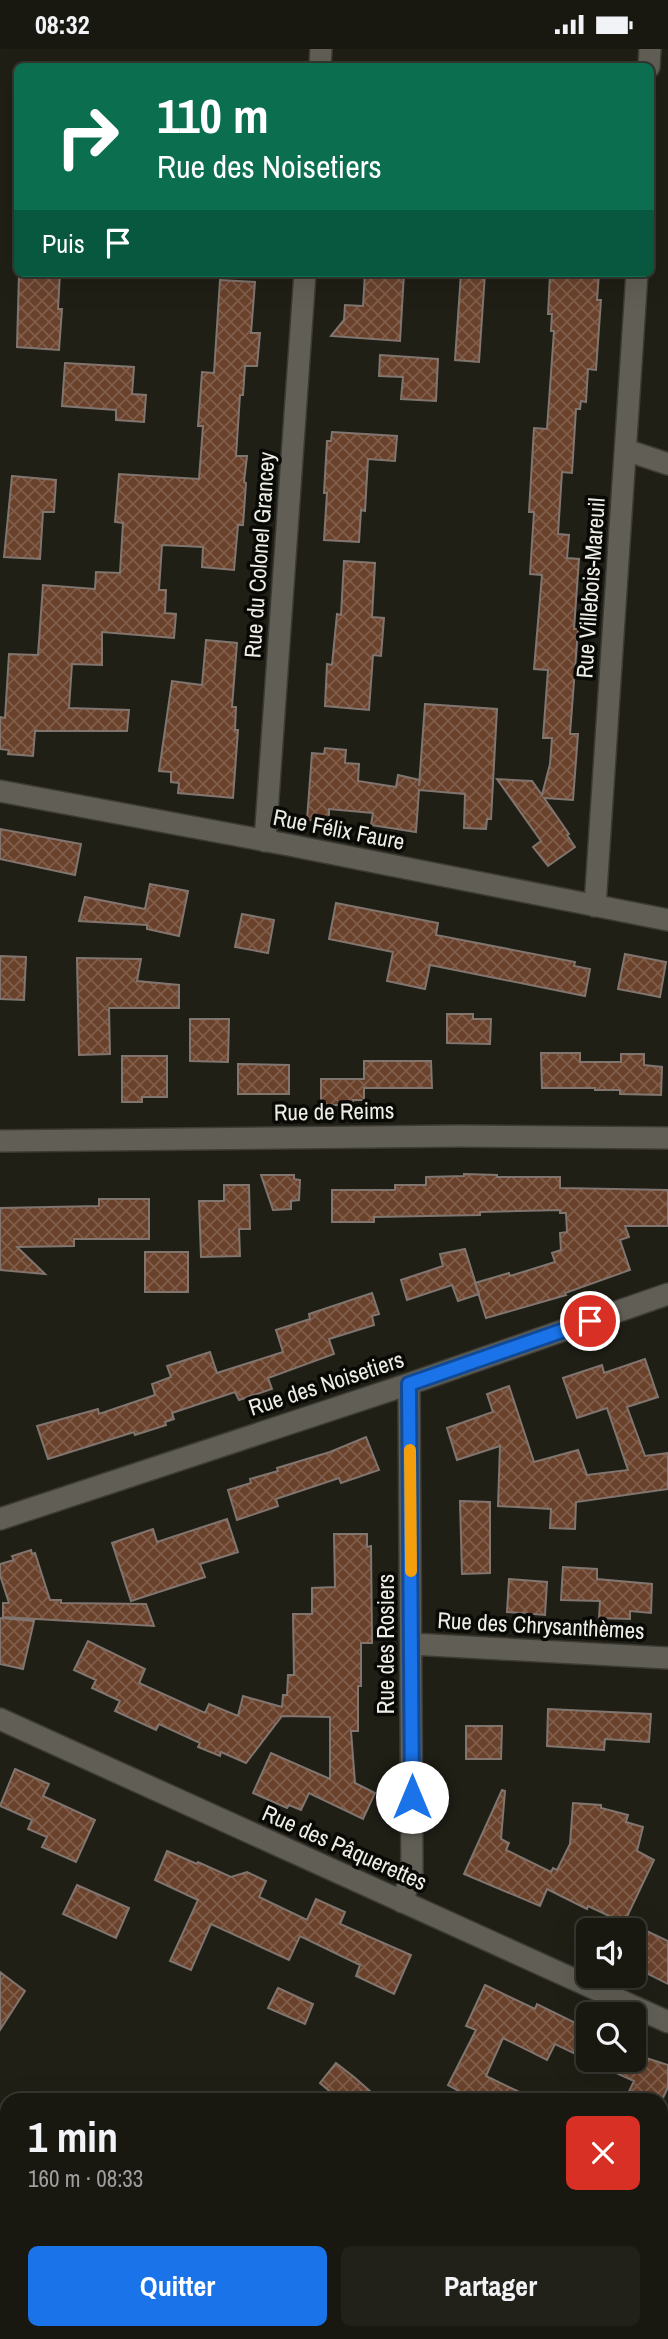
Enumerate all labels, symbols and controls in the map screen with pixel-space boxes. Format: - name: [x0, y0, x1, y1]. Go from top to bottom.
- text: 08:32: [35, 7, 90, 42]
- text: 110 m: [157, 82, 269, 148]
- icon: right: [42, 91, 133, 182]
- text: Rue des Noisetiers: [157, 145, 382, 188]
- icon: arrive: [99, 224, 137, 262]
- text: Puis: [42, 226, 85, 261]
- street label: Rue du Colonel Grancey: [236, 450, 282, 659]
- street label: Rue Villebois-Mareuil: [568, 497, 612, 679]
- street label: Rue Félix Faure: [271, 801, 407, 857]
- street label: Rue de Reims: [273, 1094, 395, 1128]
- pin: [560, 1291, 620, 1351]
- icon: arrive: [571, 1302, 609, 1340]
- street label: Rue des Noisetiers: [244, 1343, 408, 1423]
- street label: Rue des Rosiers: [370, 1574, 401, 1714]
- street label: Rue des Chrysanthèmes: [437, 1604, 645, 1646]
- position arrow: [375, 1760, 449, 1834]
- street label: Rue des Pâquerettes: [258, 1797, 432, 1897]
- map controls: [576, 1918, 646, 2072]
- button: sound: [576, 1918, 646, 1988]
- button: search: [576, 2002, 646, 2072]
- text: 1 min: [28, 2109, 118, 2165]
- button: close: [566, 2116, 640, 2190]
- text: 160 m · 08:33: [28, 2163, 143, 2194]
- button: Quitter: [28, 2246, 327, 2326]
- button: Partager: [341, 2246, 640, 2326]

